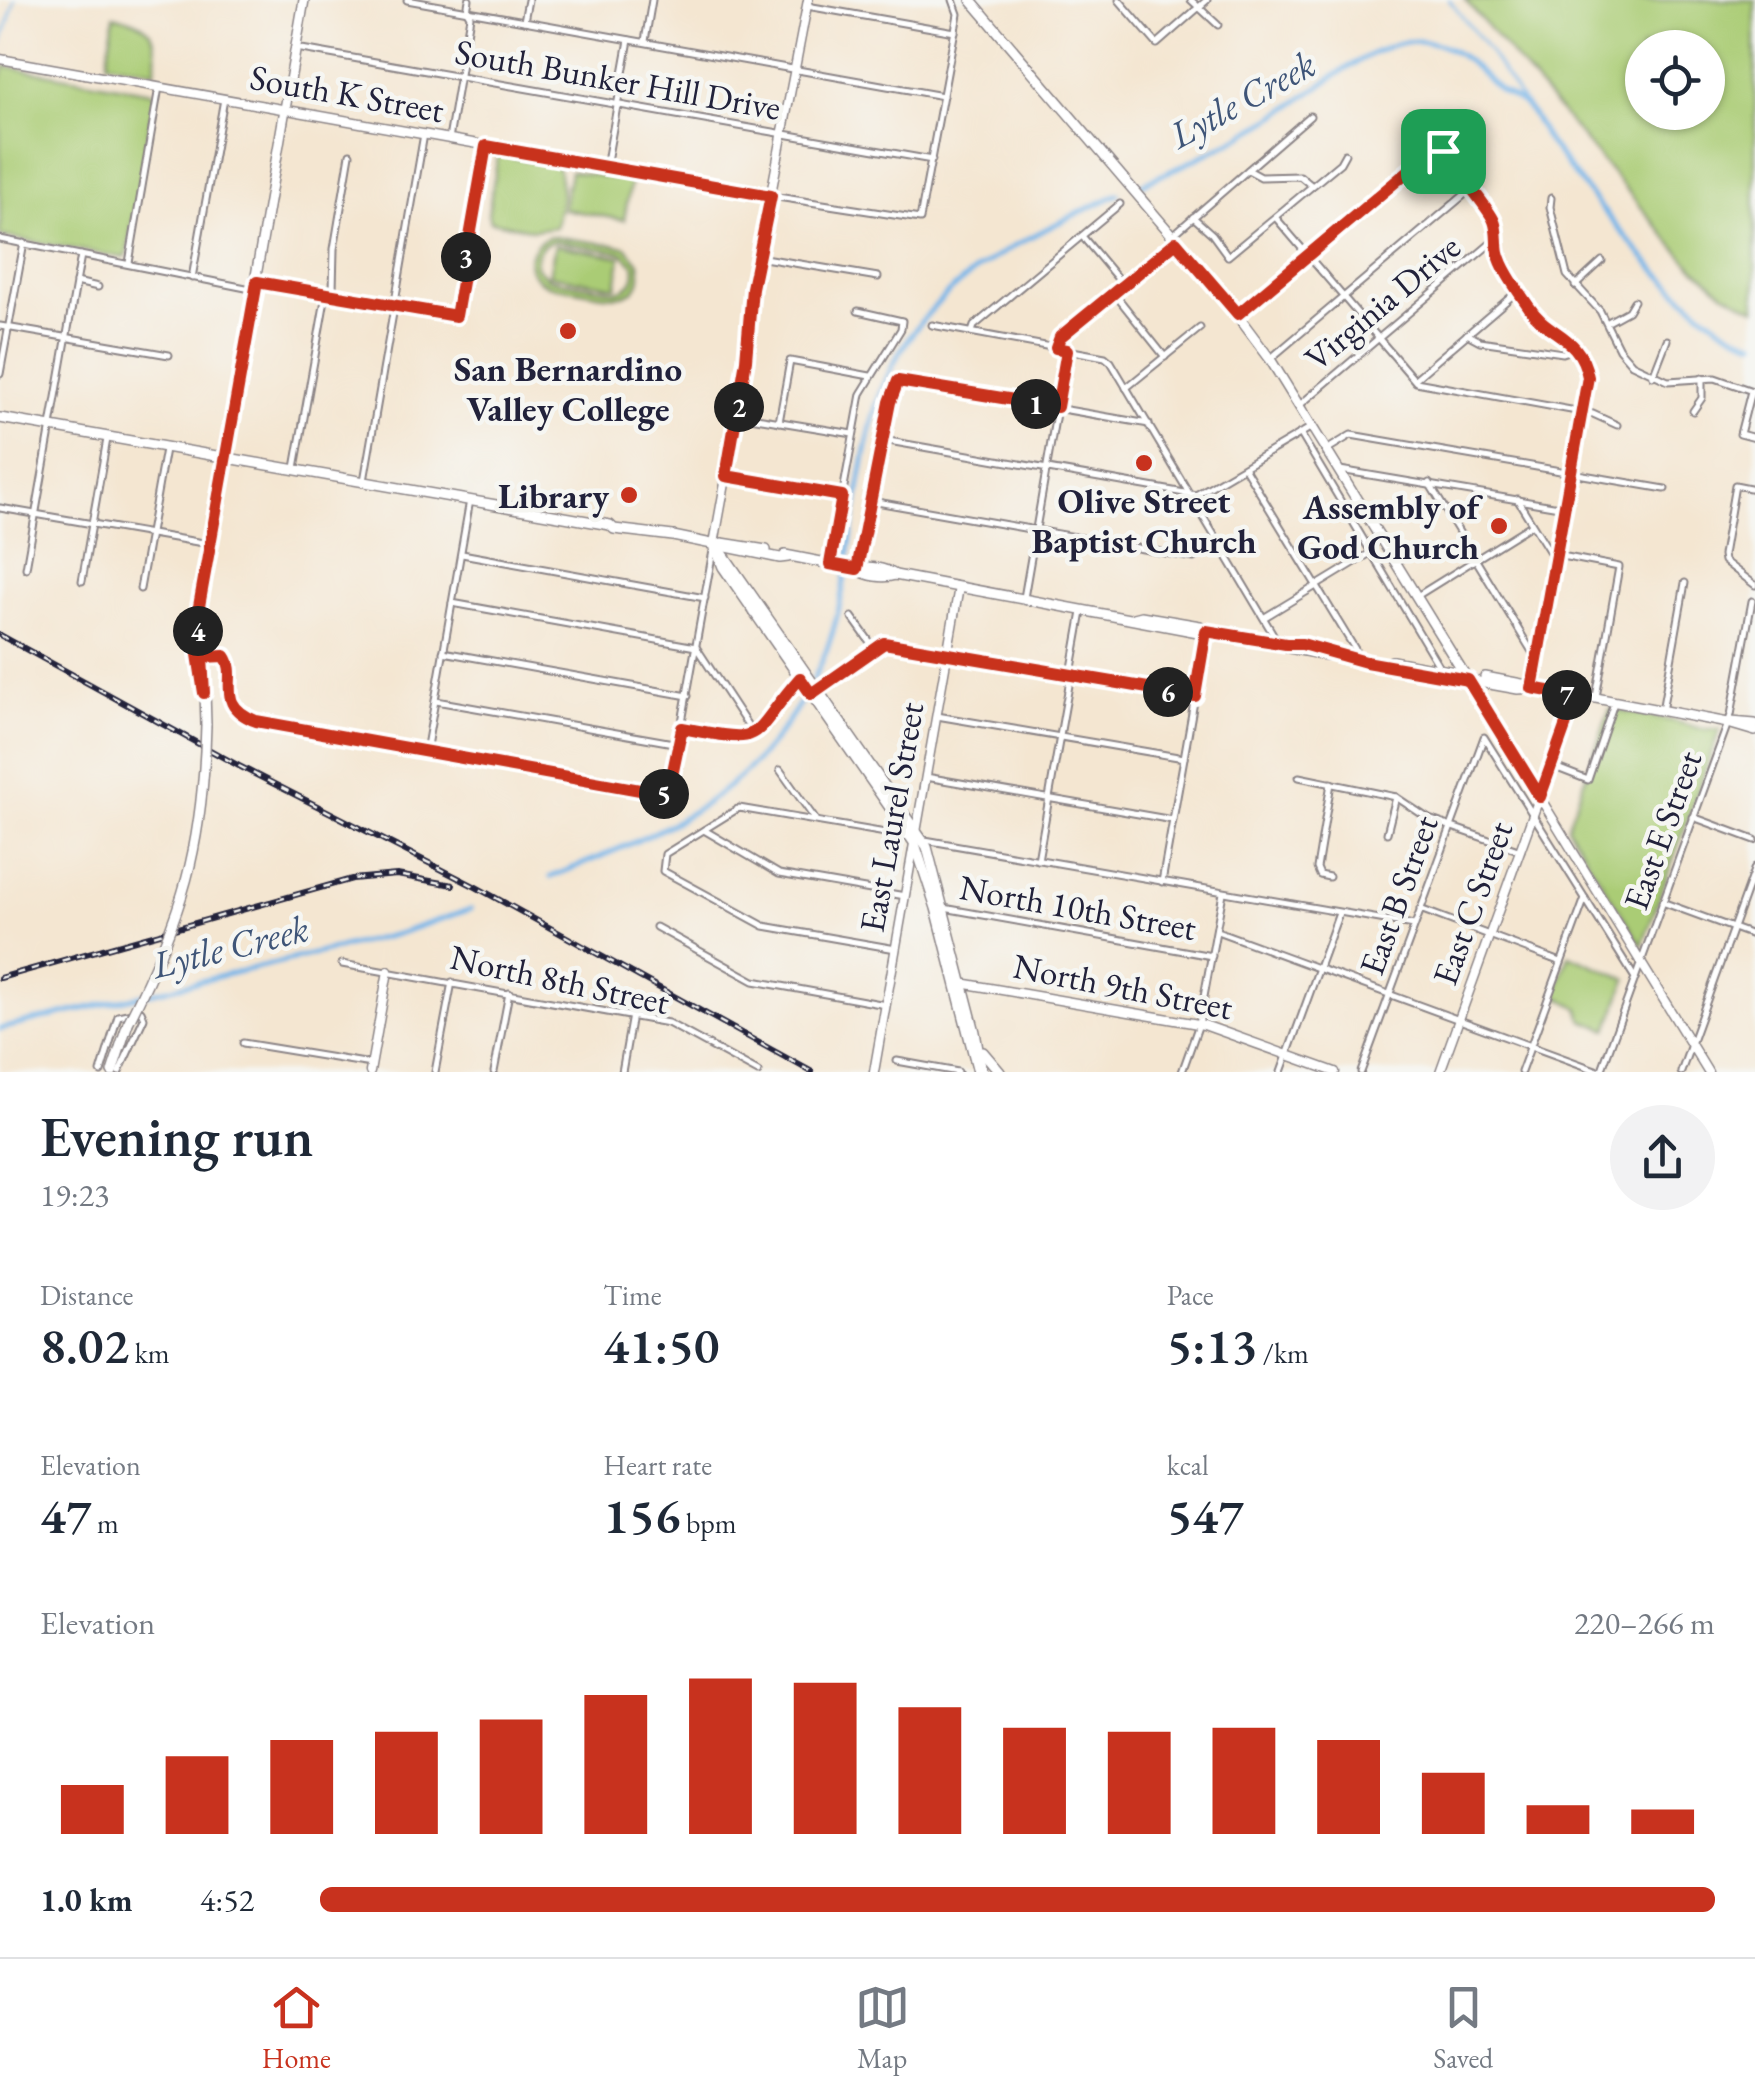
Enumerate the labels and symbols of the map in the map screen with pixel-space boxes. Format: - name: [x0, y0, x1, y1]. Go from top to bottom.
- street label: South Bunker Hill Drive: [452, 28, 784, 130]
- water label: Lytle Creek: [1159, 39, 1324, 160]
- street label: South K Street: [247, 54, 447, 132]
- pin: [1401, 109, 1486, 194]
- street label: Virginia Drive: [1295, 224, 1469, 380]
- pin: 3: [441, 232, 491, 282]
- marker: San Bernardino Valley College: [557, 320, 579, 342]
- place label: San Bernardino Valley College: [454, 346, 682, 431]
- pin: 1: [1011, 379, 1061, 429]
- pin: 2: [714, 382, 764, 432]
- marker: Olive Street Baptist Church: [1133, 452, 1155, 474]
- place label: Library: [498, 473, 610, 518]
- place label: Olive Street Baptist Church: [1031, 478, 1257, 563]
- marker: Library: [618, 484, 640, 506]
- place label: Assembly of God Church: [1297, 484, 1483, 569]
- marker: Assembly of God Church: [1488, 515, 1510, 537]
- pin: 4: [173, 606, 223, 656]
- pin: 6: [1143, 667, 1193, 717]
- pin: 7: [1542, 670, 1592, 720]
- street label: East Laurel Street: [849, 699, 933, 935]
- street label: East E Street: [1613, 744, 1711, 916]
- pin: 5: [639, 769, 689, 819]
- street label: East B Street: [1348, 809, 1448, 981]
- street label: East C Street: [1422, 815, 1522, 991]
- street label: North 10th Street: [956, 864, 1200, 950]
- water label: Lytle Creek: [146, 903, 314, 989]
- street label: North 8th Street: [447, 934, 673, 1024]
- street label: North 9th Street: [1010, 943, 1236, 1029]

